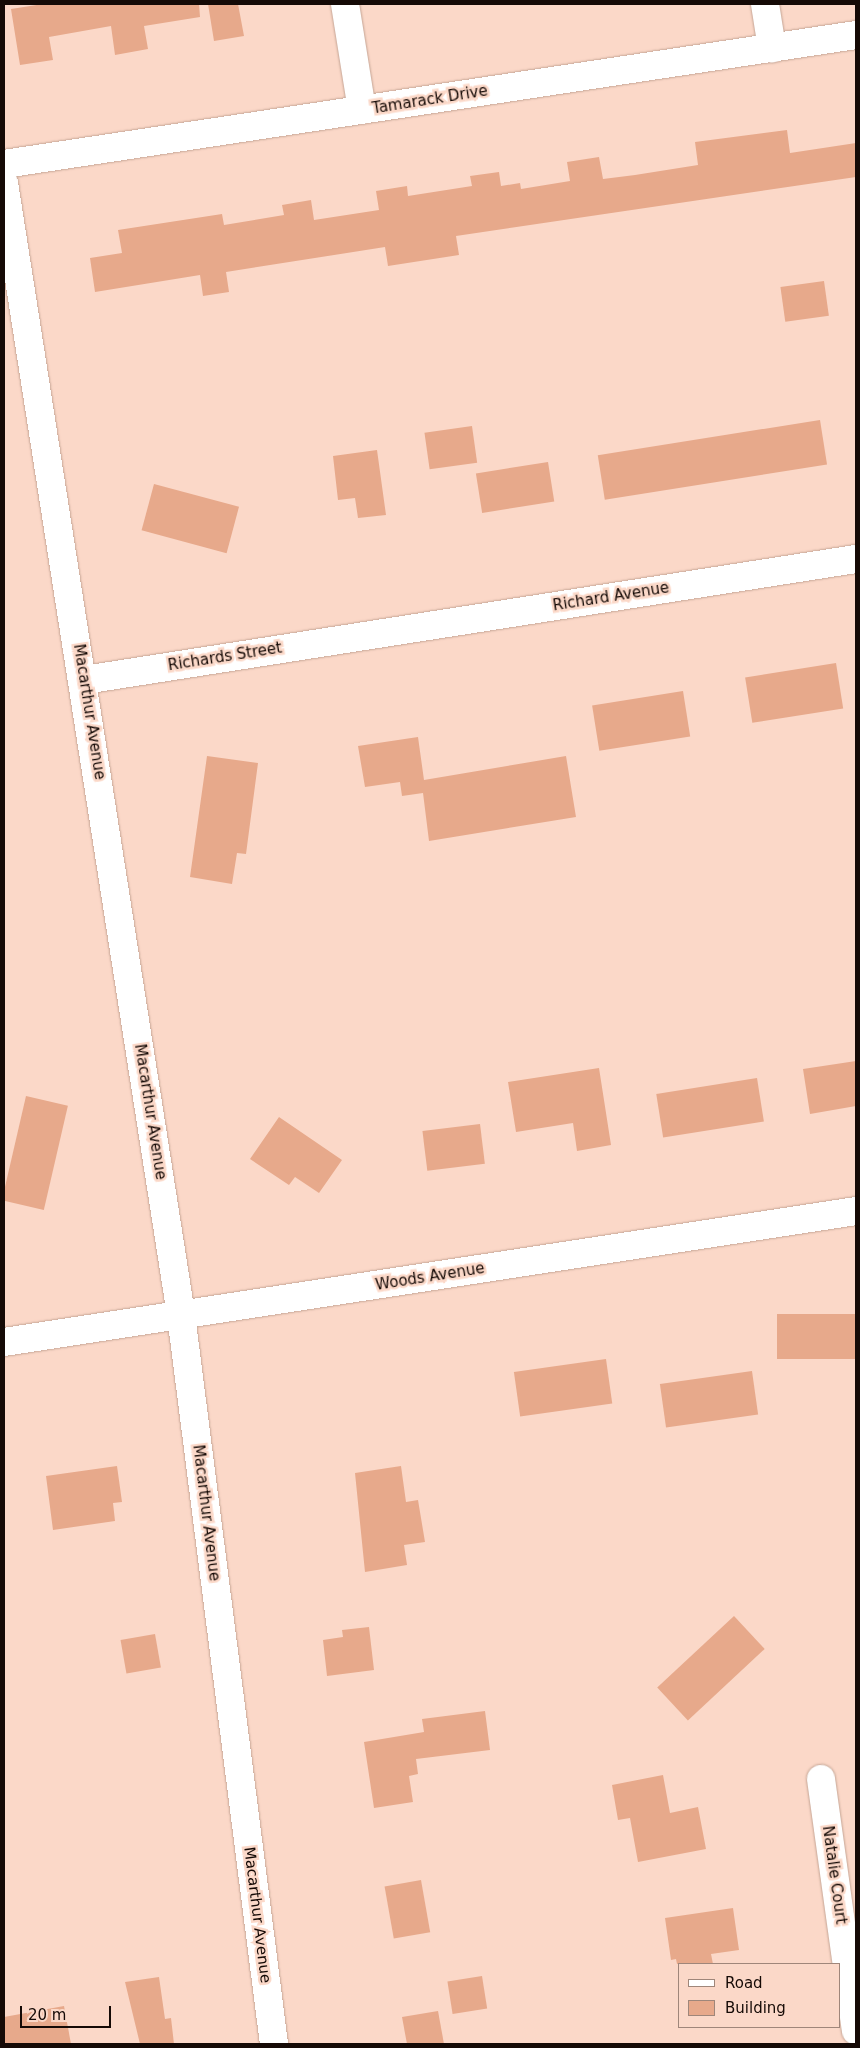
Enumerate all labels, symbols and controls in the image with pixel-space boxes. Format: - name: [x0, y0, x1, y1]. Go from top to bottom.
- street label: Tamarack Drive: [371, 82, 489, 118]
- street label: Richard Avenue: [552, 579, 670, 615]
- street label: Richards Street: [167, 639, 283, 675]
- street label: Macarthur Avenue: [69, 643, 109, 781]
- street label: Macarthur Avenue: [130, 1043, 170, 1181]
- street label: Woods Avenue: [374, 1259, 486, 1295]
- street label: Macarthur Avenue: [189, 1444, 223, 1582]
- street label: Natalie Court: [818, 1825, 850, 1925]
- street label: Macarthur Avenue: [240, 1846, 274, 1984]
- legend: [678, 1963, 840, 2028]
- text: Road: [725, 1974, 763, 1992]
- scale bar: [22, 1996, 114, 2028]
- text: Building: [725, 1999, 786, 2017]
- text: 20 m: [28, 2006, 66, 2024]

